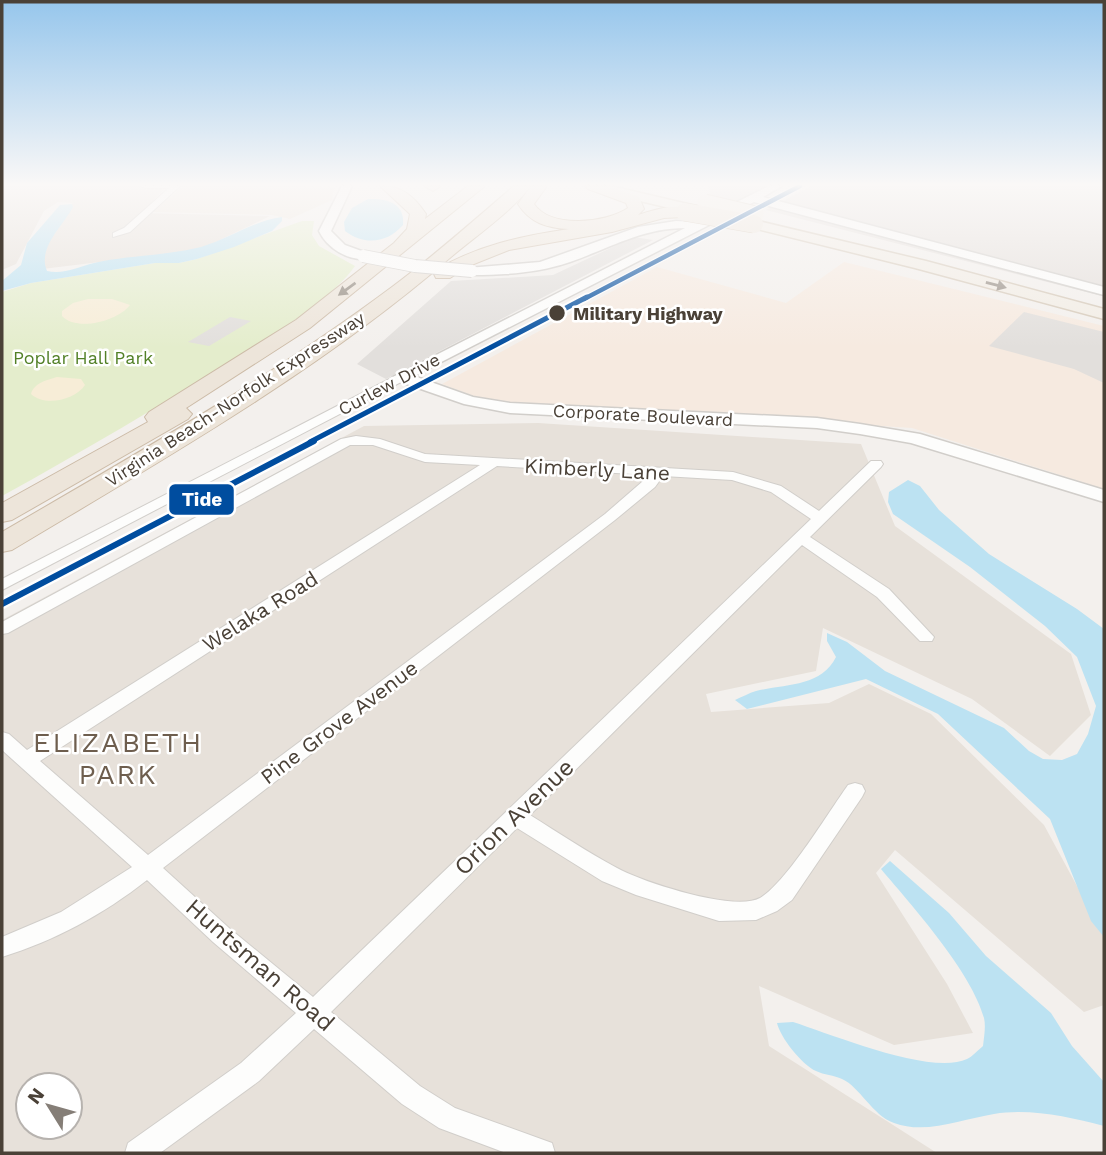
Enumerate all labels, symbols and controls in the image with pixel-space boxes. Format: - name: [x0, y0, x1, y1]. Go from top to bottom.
- one-way arrow: [985, 280, 1007, 291]
- one-way arrow: [338, 282, 356, 296]
- marker: Military Highway: [547, 303, 567, 323]
- place label: Military Highway: [573, 303, 724, 324]
- street label: Virginia Beach-Norfolk Expressway: [102, 307, 369, 491]
- park label: Poplar Hall Park: [13, 347, 153, 368]
- street label: Curlew Drive: [335, 348, 443, 420]
- street label: Corporate Boulevard: [552, 400, 734, 430]
- street label: Kimberly Lane: [523, 453, 671, 485]
- line badge: Tide: [168, 483, 235, 516]
- text: Tide: [182, 488, 222, 511]
- street label: Welaka Road: [198, 566, 322, 656]
- street label: Pine Grove Avenue: [255, 655, 423, 789]
- district label: ELIZABETH PARK: [33, 726, 203, 791]
- street label: Orion Avenue: [448, 753, 580, 881]
- street label: Huntsman Road: [180, 893, 340, 1037]
- north arrow: [14, 1071, 84, 1141]
- text: N: [22, 1084, 49, 1109]

